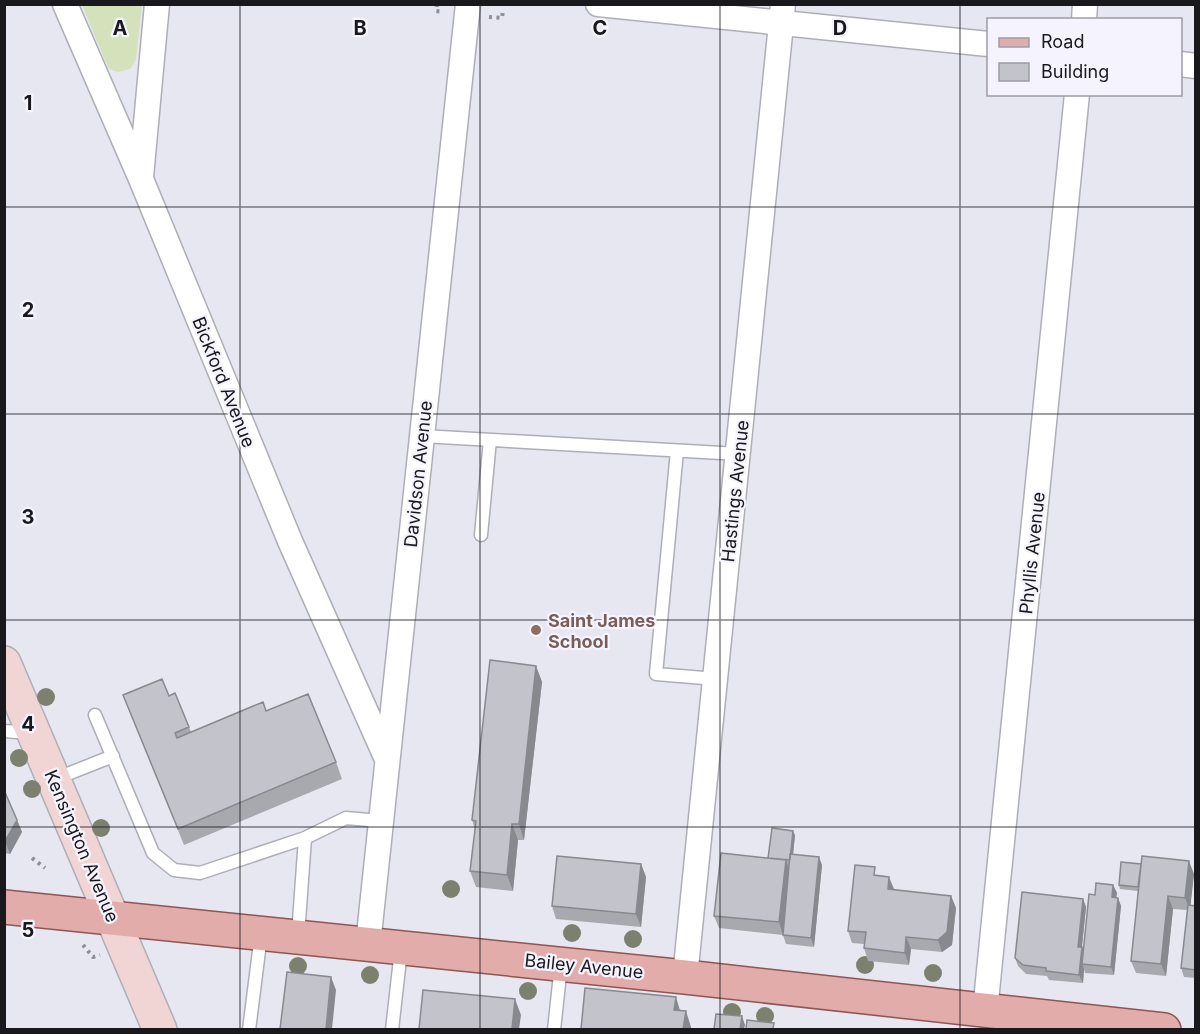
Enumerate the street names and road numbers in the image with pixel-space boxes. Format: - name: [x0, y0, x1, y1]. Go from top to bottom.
- street label: Bickford Avenue: [188, 314, 260, 450]
- street label: Davidson Avenue: [400, 400, 436, 548]
- street label: Hastings Avenue: [717, 419, 753, 563]
- street label: Phyllis Avenue: [1015, 491, 1049, 615]
- street label: Kensington Avenue: [40, 767, 124, 925]
- street label: Bailey Avenue: [524, 949, 644, 983]

